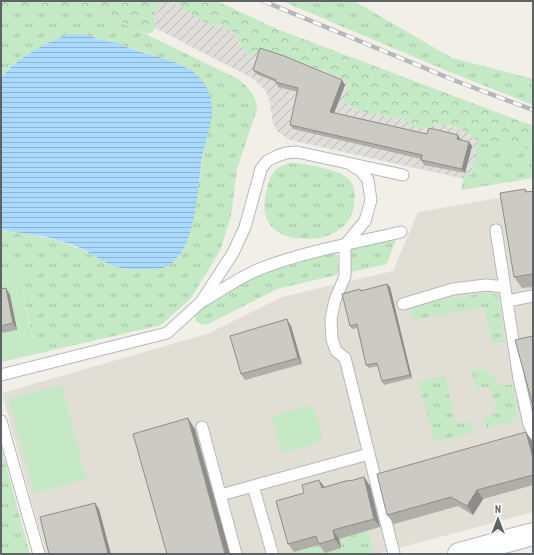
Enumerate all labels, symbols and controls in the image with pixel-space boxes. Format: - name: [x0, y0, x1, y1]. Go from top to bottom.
- north arrow: [478, 499, 518, 539]
- text: N: [495, 502, 501, 516]

